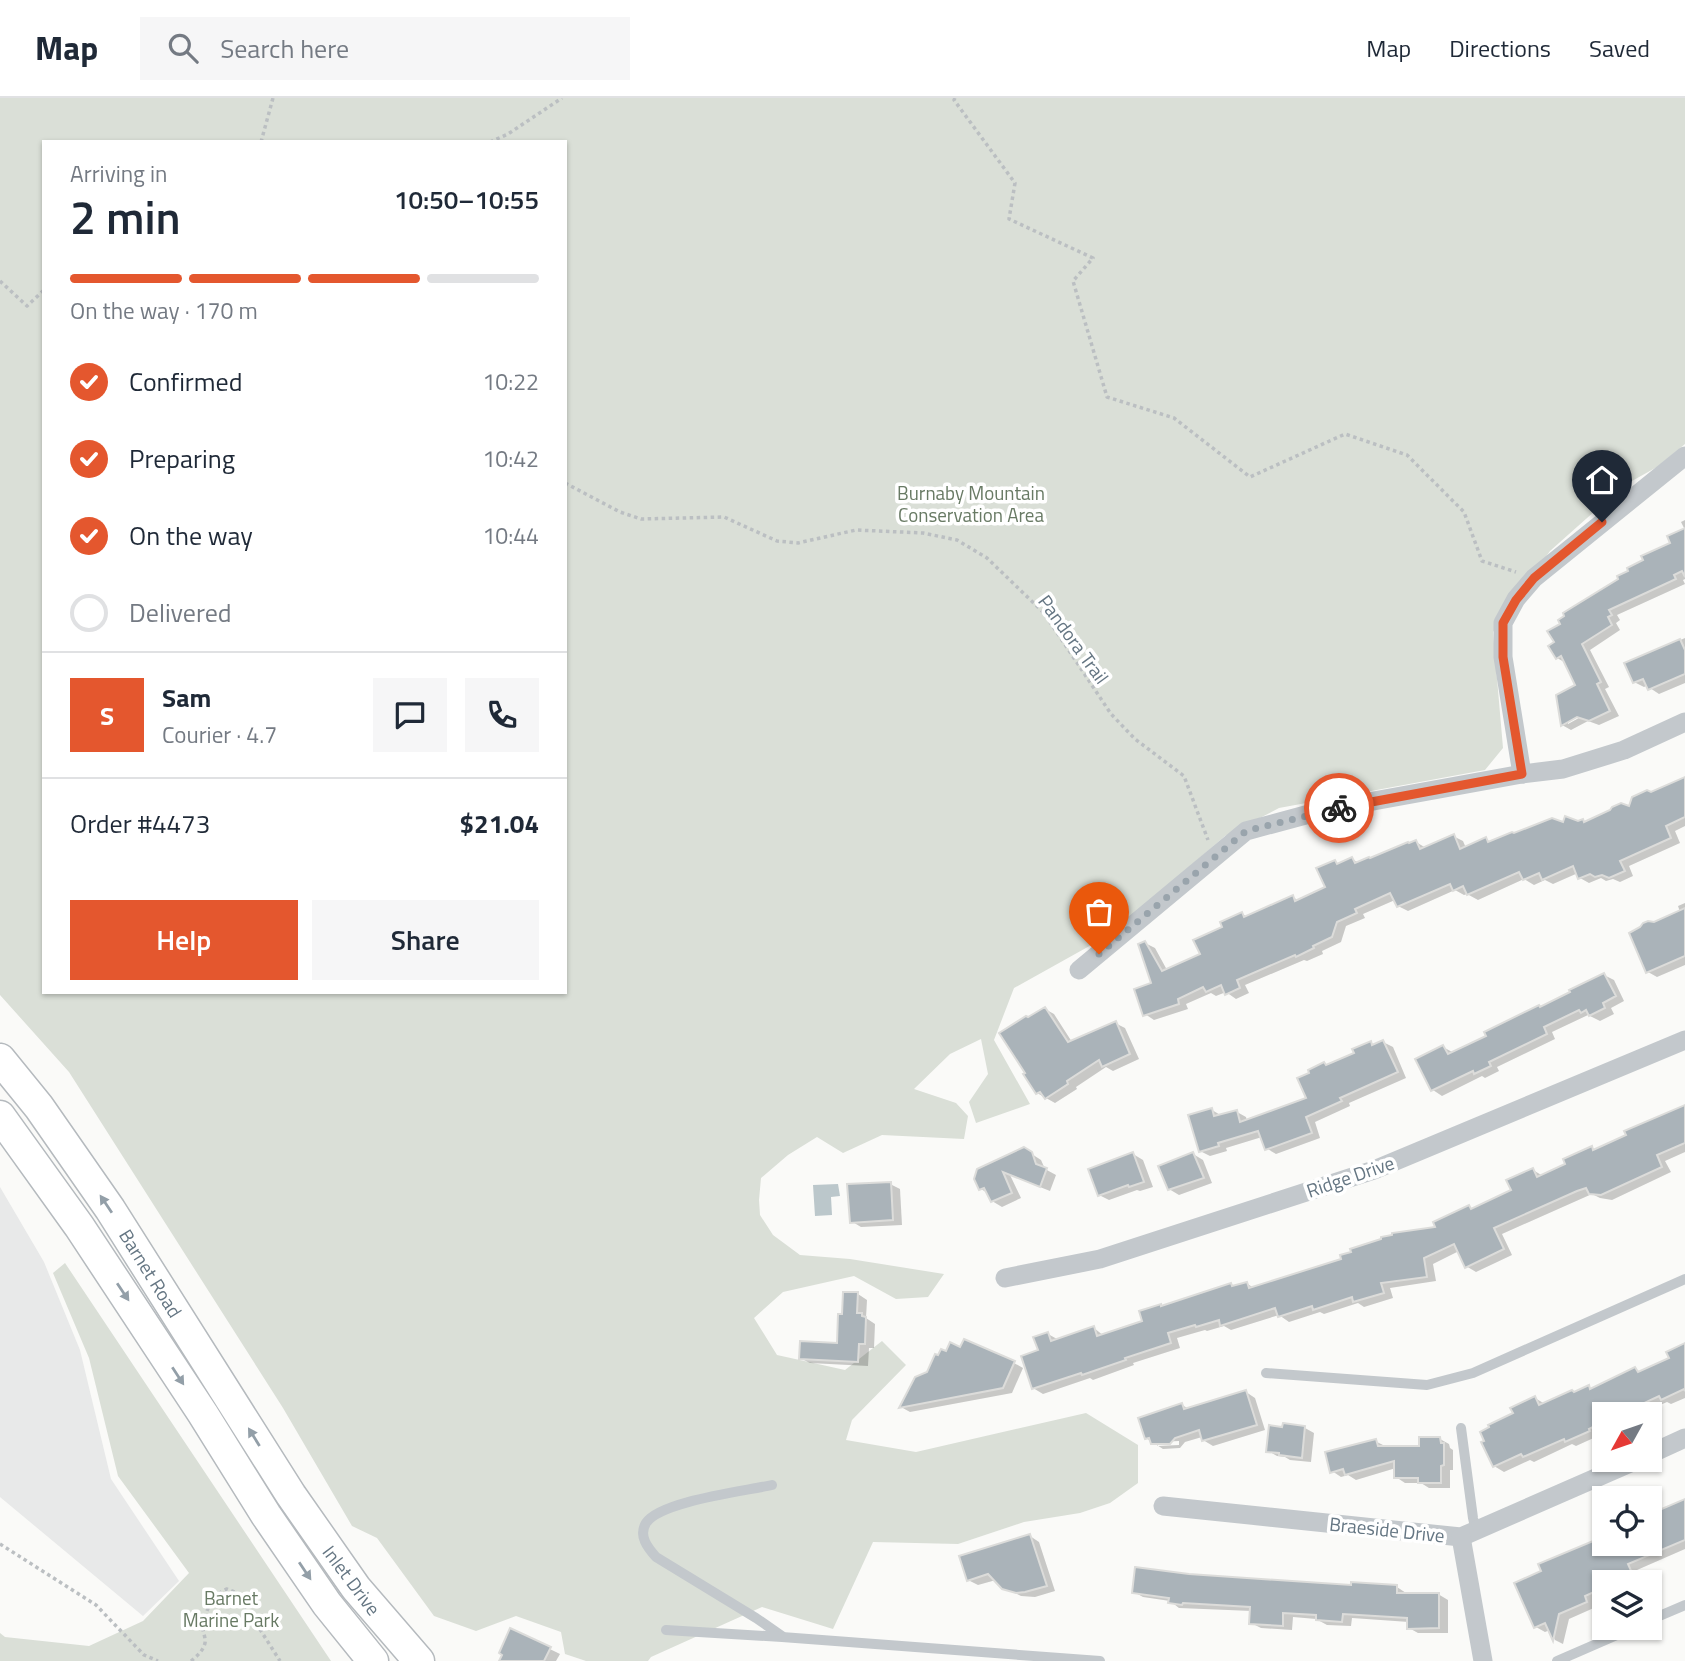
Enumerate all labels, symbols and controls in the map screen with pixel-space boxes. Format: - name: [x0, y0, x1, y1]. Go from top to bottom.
- search box: [140, 17, 630, 80]
- text: Map: [35, 23, 98, 73]
- icon: search: [164, 29, 202, 67]
- text: Search here: [220, 29, 349, 68]
- text: Map: [1366, 30, 1411, 66]
- text: Directions: [1449, 30, 1551, 66]
- text: Saved: [1589, 30, 1650, 66]
- text: Arriving in: [70, 156, 167, 191]
- text: 10:50–10:55: [394, 180, 539, 219]
- text: 2 min: [70, 182, 181, 252]
- text: On the way · 170 m: [70, 293, 258, 328]
- text: Confirmed: [129, 362, 243, 401]
- icon: check: [70, 363, 108, 401]
- text: 10:22: [482, 364, 539, 399]
- text: Preparing: [129, 439, 235, 478]
- icon: check: [70, 440, 108, 478]
- text: 10:42: [482, 441, 539, 476]
- pin: [1572, 450, 1632, 522]
- icon: home: [1583, 461, 1621, 499]
- park label: Burnaby Mountain Conservation Area: [897, 478, 1045, 529]
- text: On the way: [129, 516, 253, 555]
- icon: check: [70, 517, 108, 555]
- text: 10:44: [482, 518, 539, 553]
- street label: Pandora Trail: [1032, 588, 1116, 690]
- text: Delivered: [129, 593, 232, 632]
- text: Sam: [162, 678, 211, 717]
- button: chat: [373, 678, 447, 752]
- button: phone: [465, 678, 539, 752]
- text: S: [100, 696, 114, 735]
- text: Courier · 4.7: [162, 717, 277, 752]
- courier: [1304, 773, 1374, 843]
- icon: bike: [1320, 789, 1358, 827]
- text: Order #4473: [70, 804, 210, 843]
- text: $21.04: [460, 804, 539, 843]
- pin: [1069, 882, 1129, 954]
- icon: bag: [1080, 893, 1118, 931]
- button: Help: [70, 900, 298, 980]
- button: Share: [312, 900, 539, 980]
- street label: Ridge Drive: [1302, 1147, 1398, 1205]
- one-way arrow: [99, 1195, 113, 1213]
- street label: Barnet Road: [112, 1223, 190, 1323]
- one-way arrow: [116, 1283, 130, 1301]
- one-way arrow: [172, 1367, 185, 1386]
- north arrow: [1592, 1402, 1662, 1472]
- map controls: [1592, 1402, 1662, 1640]
- one-way arrow: [248, 1428, 261, 1447]
- button: locate: [1592, 1486, 1662, 1556]
- street label: Braeside Drive: [1328, 1509, 1446, 1549]
- street label: Inlet Drive: [316, 1539, 388, 1621]
- one-way arrow: [298, 1562, 312, 1580]
- button: layers: [1592, 1570, 1662, 1640]
- park label: Barnet Marine Park: [183, 1583, 279, 1634]

